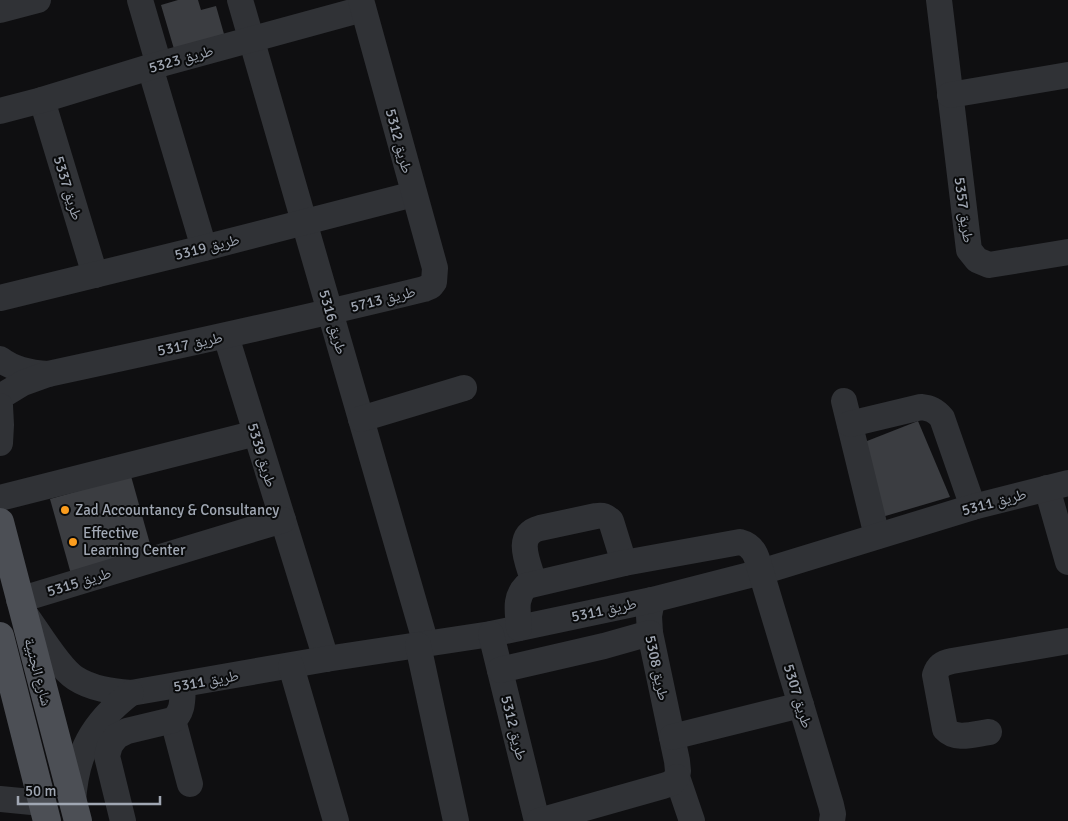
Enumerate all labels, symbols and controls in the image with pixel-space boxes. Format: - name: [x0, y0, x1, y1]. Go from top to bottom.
- street label: طريق 5323: [147, 41, 216, 78]
- street label: طريق 5312: [381, 107, 416, 176]
- street label: طريق 5337: [49, 154, 86, 223]
- street label: طريق 5357: [949, 176, 978, 244]
- street label: طريق 5319: [173, 230, 242, 265]
- street label: طريق 5713: [349, 282, 418, 317]
- street label: طريق 5316: [314, 288, 351, 357]
- street label: طريق 5317: [156, 328, 225, 361]
- street label: طريق 5339: [243, 421, 280, 490]
- street label: طريق 5311: [960, 485, 1029, 520]
- place label: Zad Accountancy & Consultancy: [75, 501, 279, 519]
- marker: Zad Accountancy & Consultancy: [59, 504, 71, 516]
- place label: Effective Learning Center: [83, 524, 186, 559]
- marker: Effective Learning Center: [67, 536, 79, 548]
- street label: طريق 5315: [45, 564, 114, 601]
- street label: طريق 5311: [570, 594, 639, 627]
- street label: طريق 5308: [640, 634, 673, 703]
- street label: شارع الجنبية: [19, 636, 56, 708]
- street label: طريق 5307: [779, 662, 816, 731]
- street label: طريق 5311: [172, 666, 241, 697]
- street label: طريق 5312: [496, 694, 531, 763]
- scale bar: [18, 774, 160, 806]
- text: 50 m: [25, 782, 56, 800]

